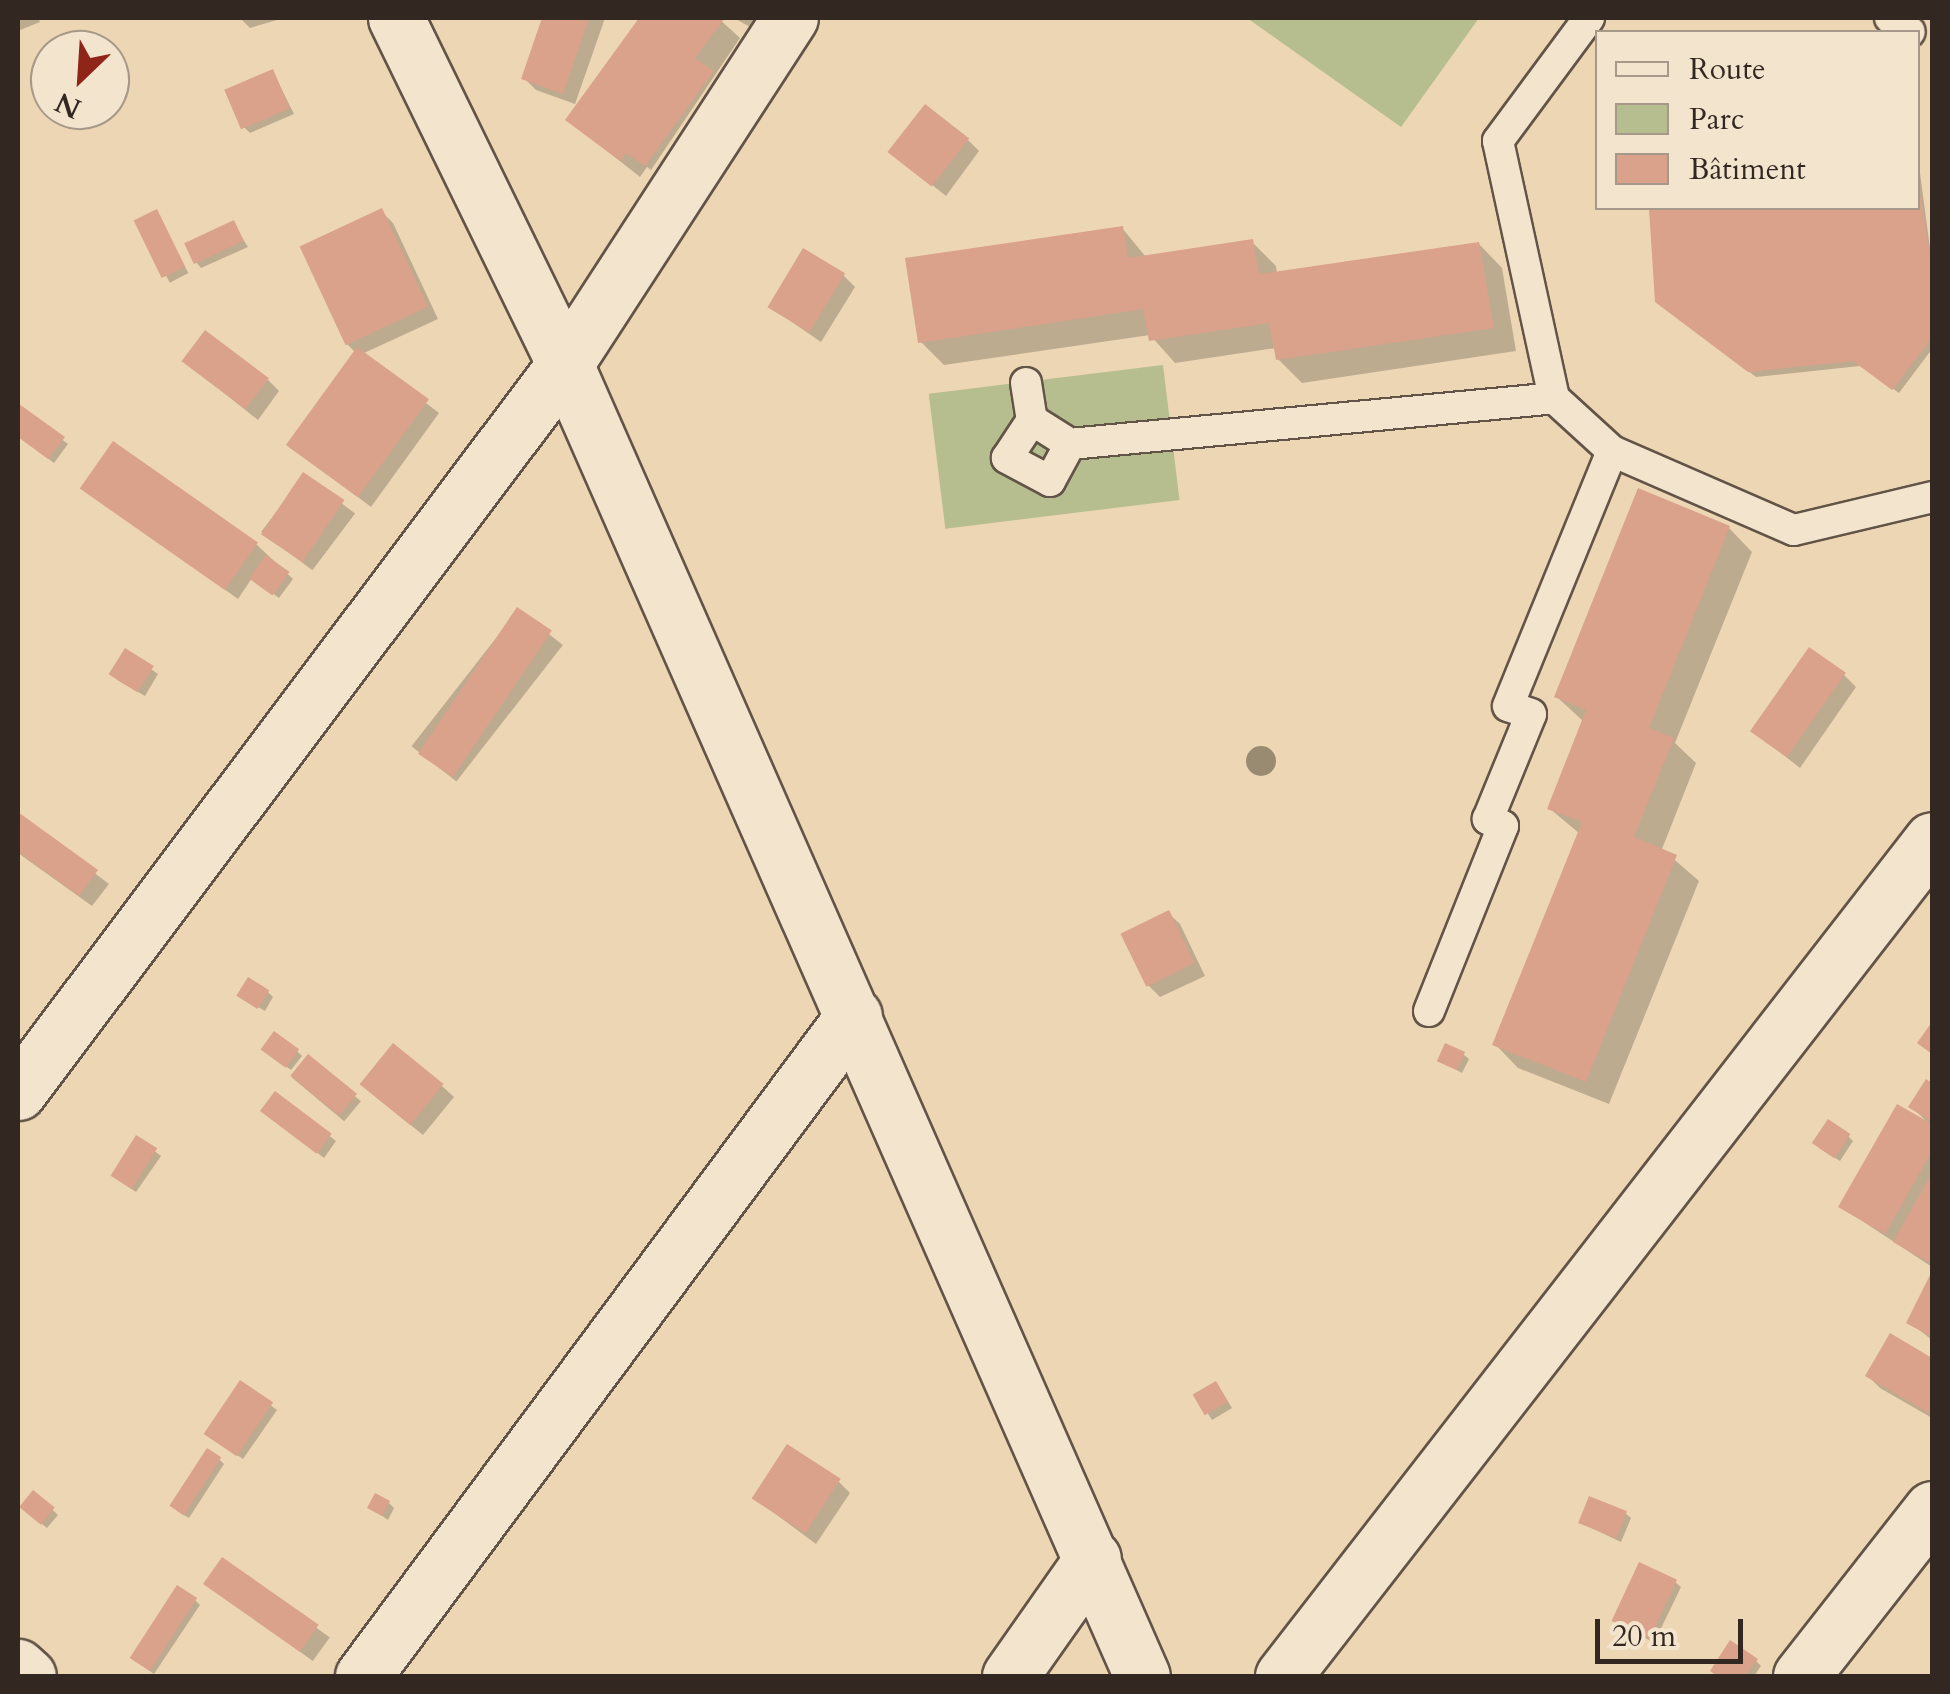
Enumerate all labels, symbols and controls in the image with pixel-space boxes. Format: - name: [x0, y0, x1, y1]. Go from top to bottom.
- north arrow: [30, 30, 130, 130]
- legend: [1595, 30, 1920, 210]
- text: Route: [1689, 49, 1766, 90]
- text: N: [49, 83, 87, 128]
- text: Parc: [1689, 99, 1744, 140]
- text: Bâtiment: [1689, 149, 1806, 190]
- scale bar: [1600, 1599, 1748, 1661]
- text: 20 m: [1612, 1616, 1676, 1657]

